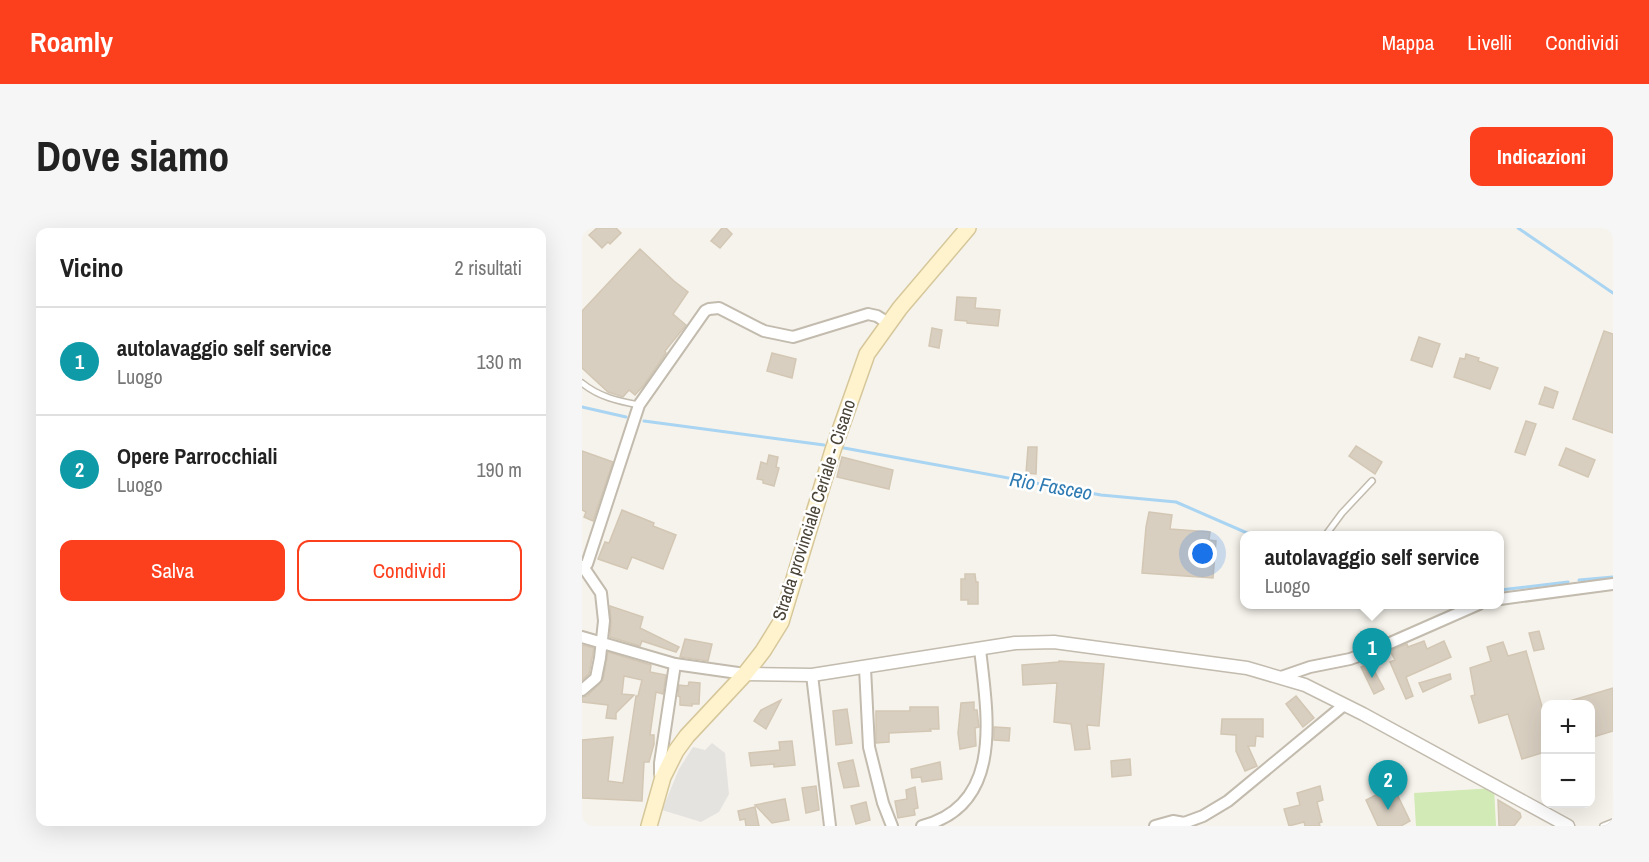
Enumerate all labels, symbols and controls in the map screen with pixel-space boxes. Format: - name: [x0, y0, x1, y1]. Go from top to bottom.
- text: Roamly: [30, 23, 113, 61]
- text: Mappa: [1382, 28, 1434, 57]
- text: Livelli: [1467, 28, 1512, 57]
- text: Condividi: [1545, 28, 1619, 57]
- button: Indicazioni: [1470, 127, 1613, 186]
- text: Dove siamo: [36, 128, 229, 184]
- text: Vicino: [60, 250, 124, 285]
- text: 2 risultati: [455, 254, 522, 281]
- text: autolavaggio self service: [117, 333, 332, 363]
- text: 1: [75, 348, 84, 375]
- text: 130 m: [476, 348, 522, 375]
- text: Luogo: [117, 363, 163, 390]
- street label: Strada provinciale Ceriale - Cisano: [766, 396, 861, 624]
- text: Opere Parrocchiali: [117, 441, 277, 471]
- text: 2: [75, 456, 84, 483]
- text: 190 m: [476, 456, 522, 483]
- water label: Rio Fasceo: [1008, 465, 1094, 506]
- text: Luogo: [117, 471, 163, 498]
- popup: [1240, 531, 1504, 609]
- your location: [1188, 539, 1217, 568]
- button: Salva: [60, 540, 285, 601]
- button: Condividi: [297, 540, 522, 601]
- text: autolavaggio self service: [1265, 542, 1479, 572]
- text: Luogo: [1265, 572, 1310, 599]
- pin: 1: [1352, 628, 1392, 678]
- map controls: [1541, 700, 1595, 808]
- button: +: [1541, 700, 1595, 754]
- button: −: [1541, 754, 1595, 808]
- pin: 2: [1368, 760, 1408, 810]

